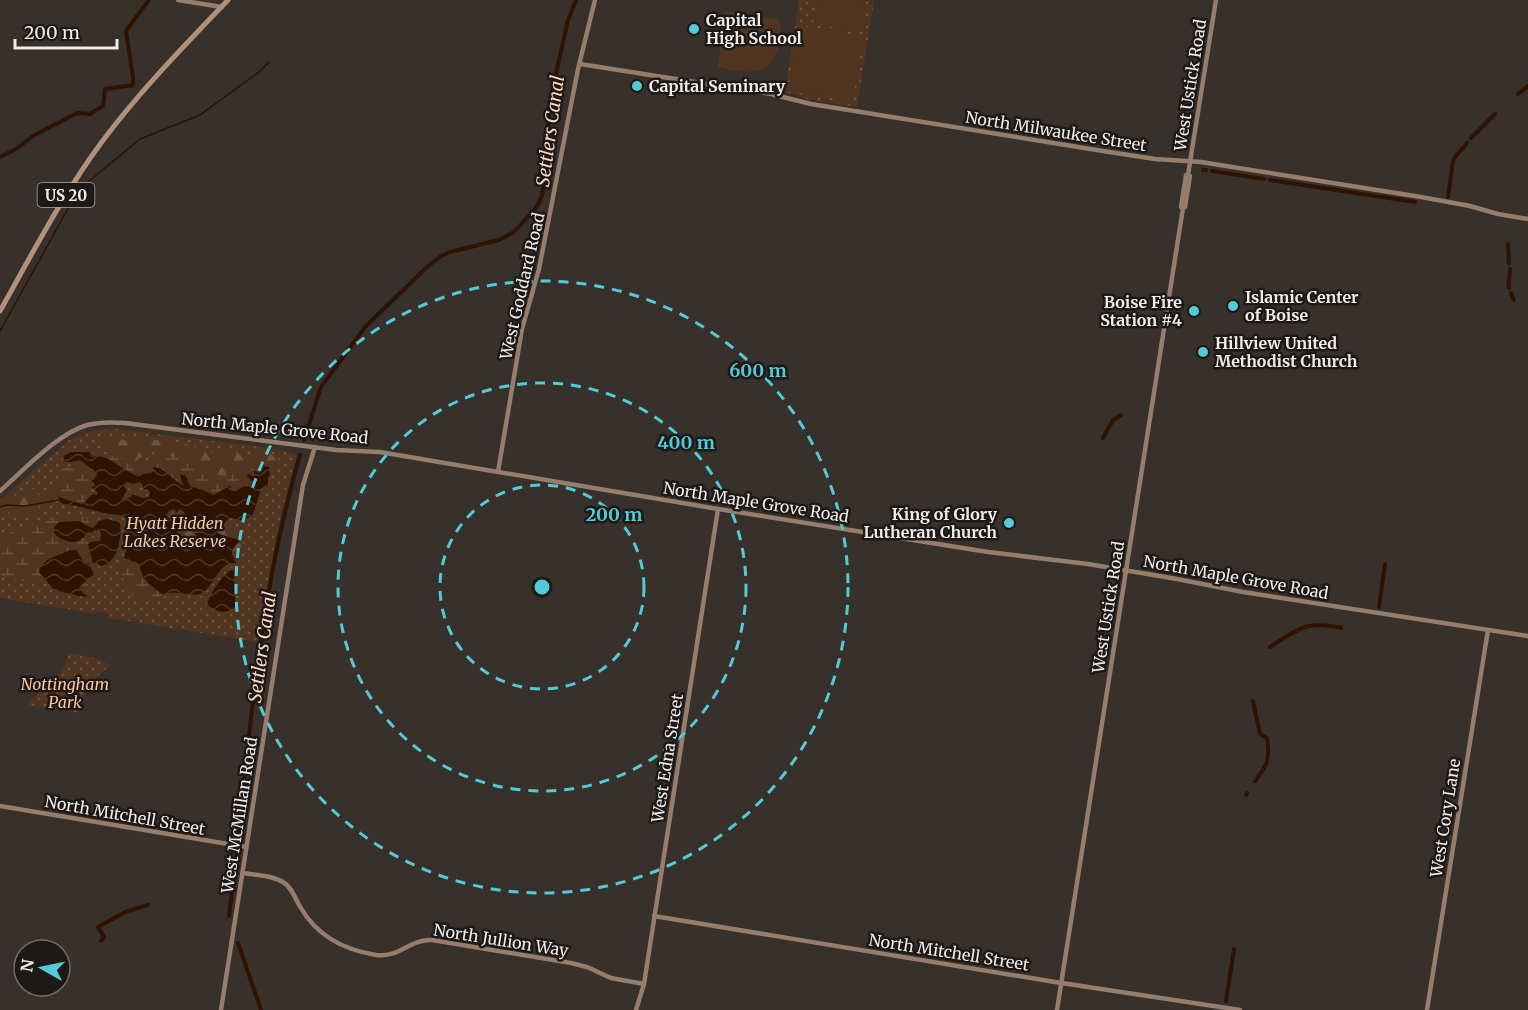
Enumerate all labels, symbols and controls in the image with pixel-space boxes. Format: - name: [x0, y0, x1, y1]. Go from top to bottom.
- place label: Capital High School: [706, 10, 802, 48]
- scale bar: [15, 12, 117, 50]
- street label: West Ustick Road: [1170, 17, 1210, 153]
- text: 200 m: [24, 21, 80, 44]
- marker: Capital High School: [687, 22, 701, 36]
- water label: Settlers Canal: [531, 74, 569, 188]
- place label: Capital Seminary: [649, 76, 786, 96]
- marker: Capital Seminary: [630, 79, 644, 93]
- street label: North Milwaukee Street: [964, 107, 1149, 155]
- road number: US 20: [38, 183, 94, 207]
- street label: West Goddard Road: [495, 210, 549, 362]
- place label: Islamic Center of Boise: [1245, 287, 1359, 325]
- place label: Boise Fire Station #4: [1100, 292, 1182, 330]
- marker: Islamic Center of Boise: [1226, 299, 1240, 313]
- marker: Boise Fire Station #4: [1187, 304, 1201, 318]
- place label: Hillview United Methodist Church: [1215, 333, 1358, 371]
- marker: Hillview United Methodist Church: [1196, 345, 1210, 359]
- text: 600 m: [729, 359, 787, 382]
- street label: North Maple Grove Road: [181, 408, 370, 448]
- text: 400 m: [657, 431, 715, 454]
- street label: North Maple Grove Road: [662, 477, 851, 527]
- text: 200 m: [586, 503, 642, 526]
- place label: King of Glory Lutheran Church: [864, 504, 998, 542]
- park label: Hyatt Hidden Lakes Reserve: [124, 513, 226, 551]
- marker: King of Glory Lutheran Church: [1002, 516, 1016, 530]
- street label: West Ustick Road: [1088, 539, 1128, 675]
- street label: North Maple Grove Road: [1142, 551, 1330, 603]
- centre of rings: [532, 577, 552, 597]
- water label: Settlers Canal: [243, 590, 281, 704]
- park label: Nottingham Park: [21, 674, 109, 712]
- street label: West Edna Street: [647, 691, 687, 825]
- street label: West McMillan Road: [217, 735, 261, 896]
- street label: West Cory Lane: [1426, 757, 1464, 880]
- street label: North Mitchell Street: [43, 791, 207, 839]
- street label: North Jullion Way: [432, 919, 571, 961]
- street label: North Mitchell Street: [867, 929, 1031, 975]
- north arrow: [12, 938, 72, 998]
- text: N: [16, 957, 38, 973]

